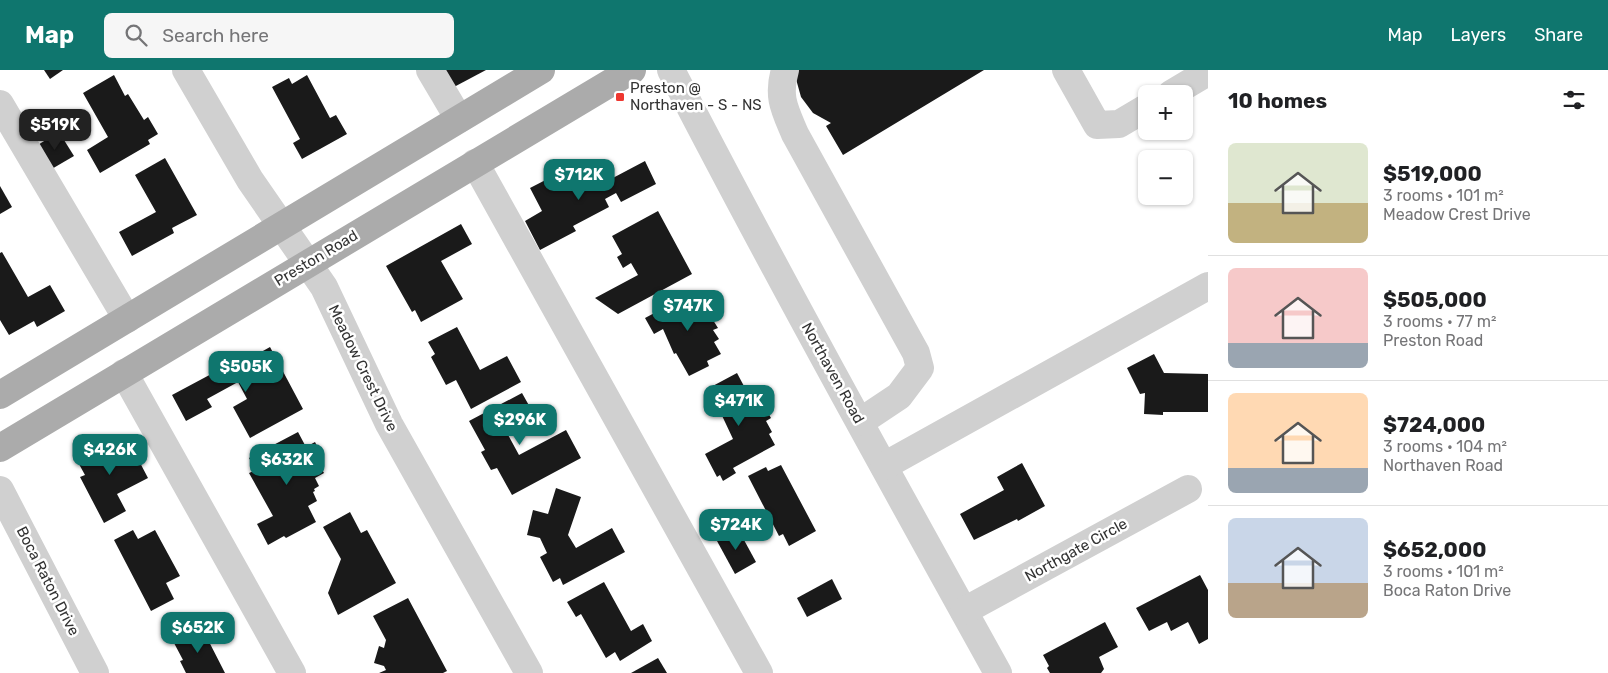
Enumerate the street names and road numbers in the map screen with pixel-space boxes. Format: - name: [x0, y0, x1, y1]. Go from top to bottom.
- street label: Preston Road: [271, 226, 361, 290]
- street label: Meadow Crest Drive: [325, 302, 401, 434]
- street label: Northaven Road: [798, 319, 868, 427]
- street label: Northgate Circle: [1022, 514, 1130, 586]
- street label: Boca Raton Drive: [13, 523, 83, 639]

